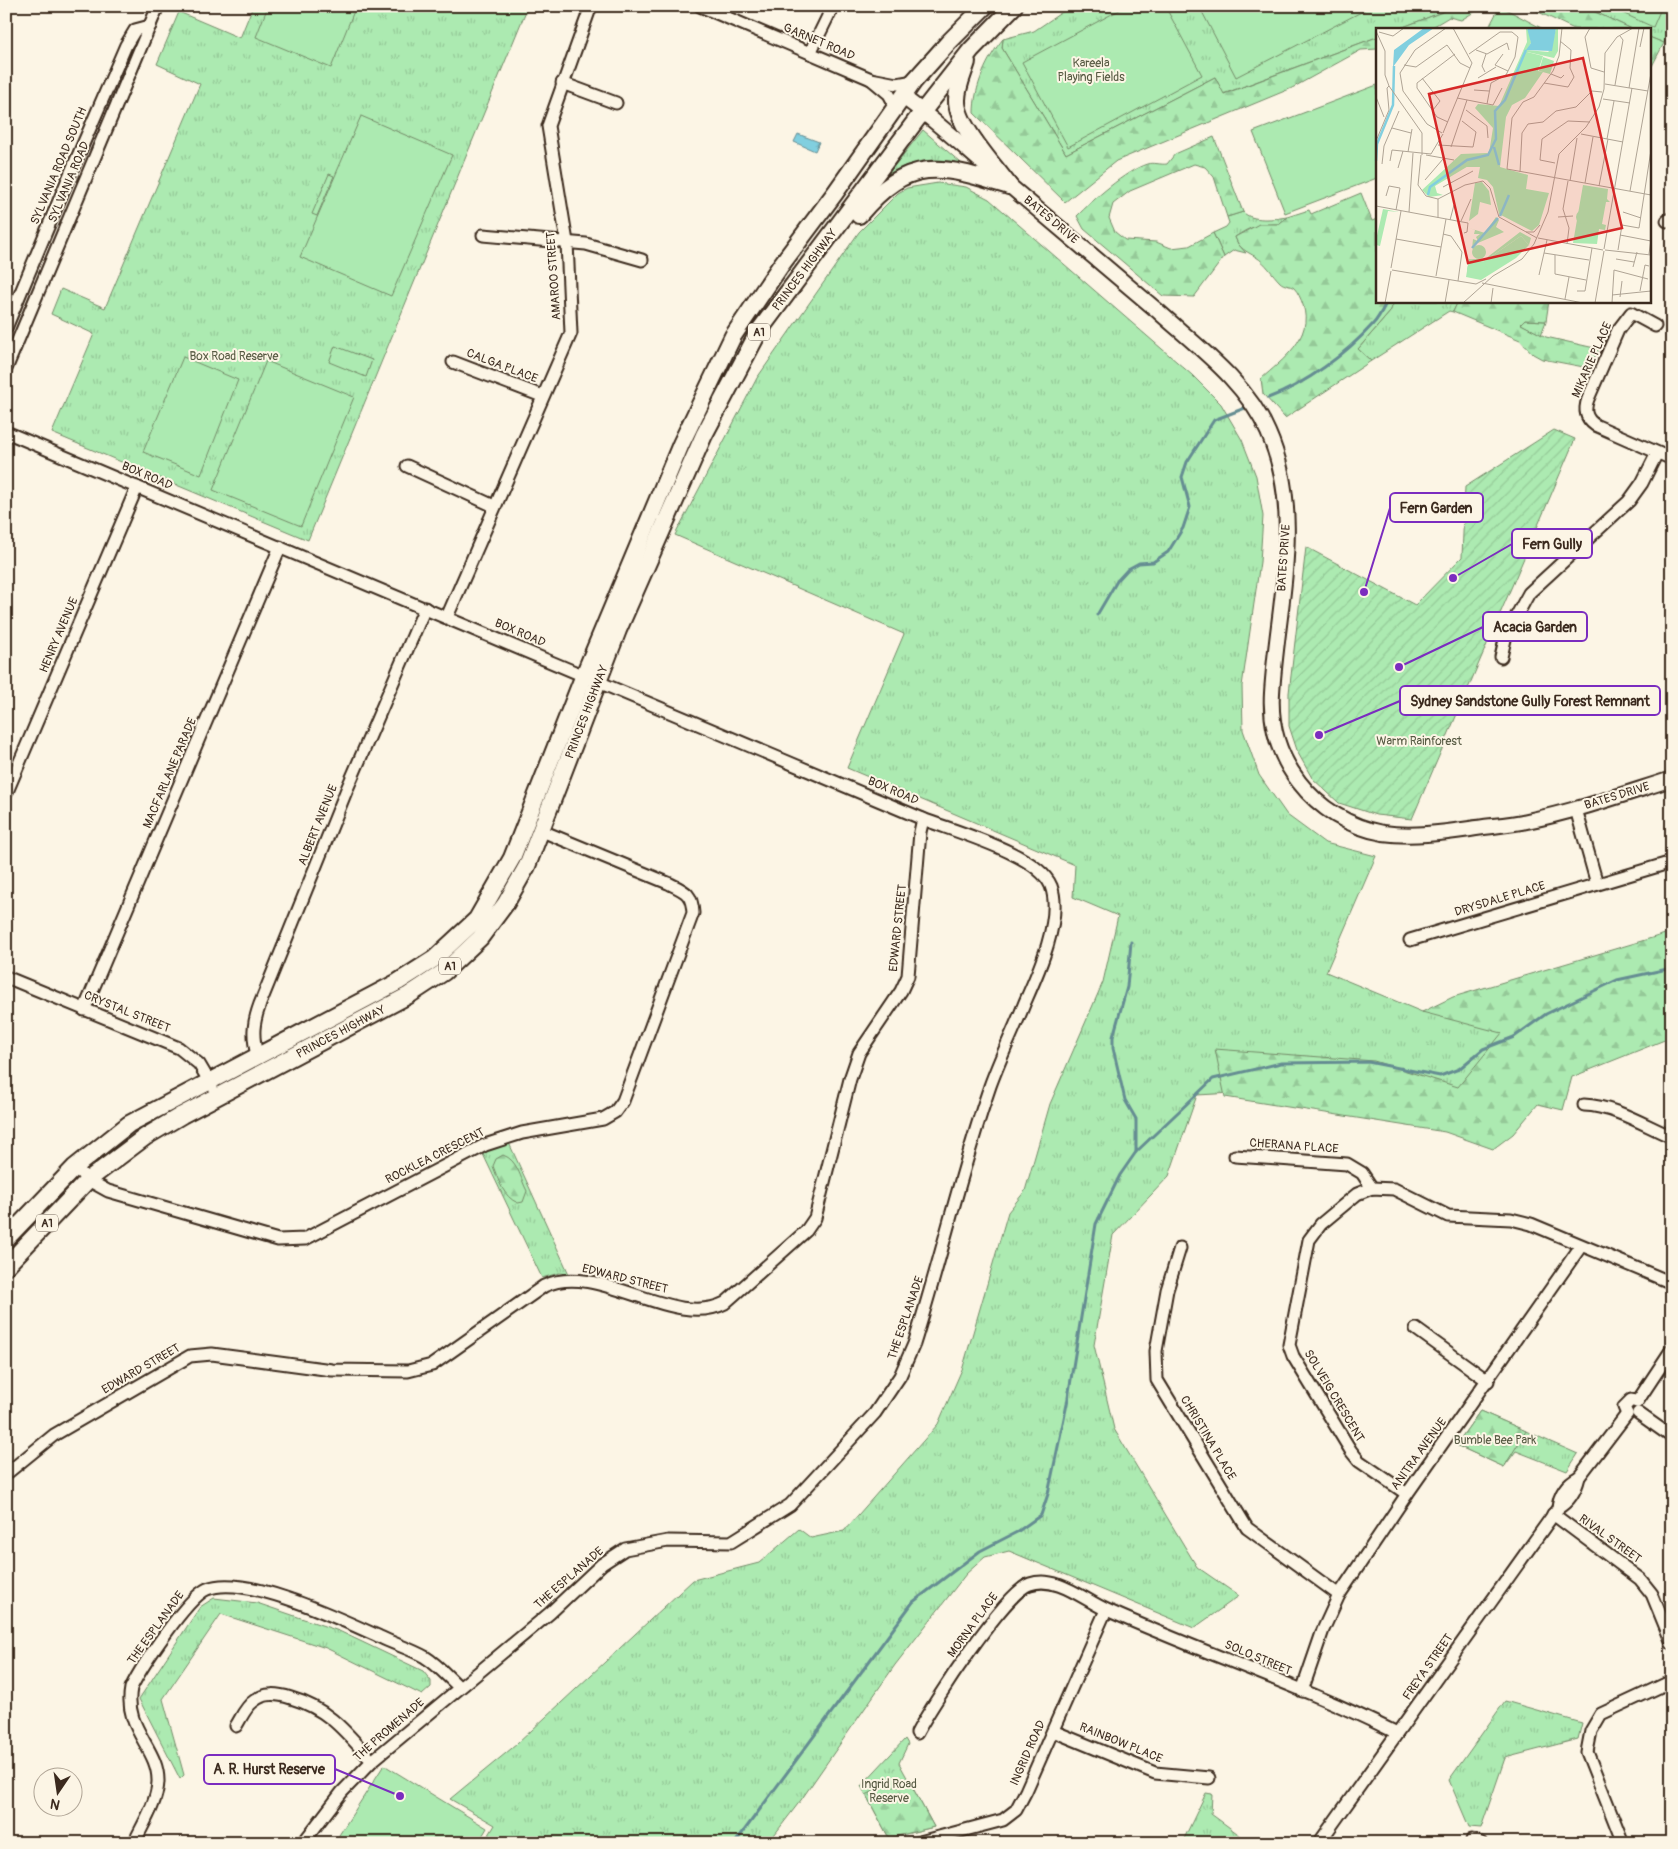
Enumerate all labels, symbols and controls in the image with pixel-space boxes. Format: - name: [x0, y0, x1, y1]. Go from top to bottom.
- street label: GARNET ROAD: [781, 20, 857, 64]
- inset map: [1376, 28, 1650, 302]
- park label: Kareela Playing Fields: [1057, 56, 1125, 85]
- street label: SYLVANIA ROAD SOUTH: [28, 105, 90, 227]
- street label: SYLVANIA ROAD: [45, 139, 93, 225]
- street label: BATES DRIVE: [1020, 193, 1082, 247]
- street label: PRINCES HIGHWAY: [769, 226, 841, 314]
- street label: AMAROO STREET: [543, 231, 565, 321]
- street label: MIKARIE PLACE: [1569, 320, 1615, 400]
- road number: A1: [748, 324, 770, 341]
- street label: CALGA PLACE: [464, 346, 540, 386]
- park label: Box Road Reserve: [190, 349, 279, 364]
- street label: BOX ROAD: [119, 459, 175, 494]
- callout: Fern Garden: [1390, 493, 1483, 522]
- text: Fern Garden: [1400, 500, 1473, 517]
- street label: BATES DRIVE: [1274, 524, 1294, 592]
- callout: Fern Gully: [1512, 529, 1592, 558]
- text: Fern Gully: [1522, 536, 1582, 553]
- street label: HENRY AVENUE: [36, 595, 82, 675]
- callout: Acacia Garden: [1483, 612, 1587, 641]
- street label: BOX ROAD: [492, 616, 548, 651]
- text: Acacia Garden: [1493, 619, 1577, 636]
- street label: PRINCES HIGHWAY: [562, 663, 612, 761]
- callout: Sydney Sandstone Gully Forest Remnant: [1400, 686, 1660, 715]
- text: Sydney Sandstone Gully Forest Remnant: [1410, 693, 1650, 710]
- street label: MACFARLANE PARADE: [140, 715, 200, 831]
- park label: Warm Rainforest: [1376, 734, 1462, 749]
- street label: BOX ROAD: [865, 774, 921, 809]
- street label: BATES DRIVE: [1583, 779, 1651, 813]
- street label: ALBERT AVENUE: [295, 782, 341, 868]
- street label: DRYSDALE PLACE: [1453, 878, 1547, 920]
- street label: EDWARD STREET: [886, 883, 910, 972]
- road number: A1: [439, 958, 461, 974]
- street label: CRYSTAL STREET: [82, 988, 173, 1036]
- street label: PRINCES HIGHWAY: [294, 1002, 388, 1062]
- street label: ROCKLEA CRESCENT: [383, 1124, 487, 1187]
- street label: CHERANA PLACE: [1249, 1135, 1339, 1157]
- road number: A1: [36, 1214, 58, 1232]
- street label: EDWARD STREET: [581, 1261, 670, 1297]
- street label: THE ESPLANADE: [885, 1274, 927, 1362]
- street label: EDWARD STREET: [99, 1340, 183, 1397]
- street label: SOLVEIG CRESCENT: [1301, 1347, 1368, 1445]
- street label: CHRISTINA PLACE: [1177, 1393, 1239, 1483]
- street label: ANITRA AVENUE: [1388, 1415, 1450, 1493]
- park label: Bumble Bee Park: [1454, 1433, 1536, 1448]
- street label: RIVAL STREET: [1576, 1511, 1644, 1567]
- street label: THE ESPLANADE: [531, 1544, 607, 1612]
- street label: THE ESPLANADE: [124, 1588, 188, 1668]
- street label: MORNA PLACE: [944, 1590, 1002, 1660]
- street label: FREYA STREET: [1400, 1631, 1457, 1703]
- street label: SOLO STREET: [1222, 1637, 1294, 1679]
- street label: THE PROMENADE: [350, 1695, 428, 1765]
- street label: INGRID ROAD: [1007, 1718, 1049, 1788]
- street label: RAINBOW PLACE: [1077, 1720, 1165, 1766]
- callout: A. R. Hurst Reserve: [204, 1755, 335, 1784]
- text: A. R. Hurst Reserve: [213, 1761, 326, 1778]
- north arrow: [32, 1766, 82, 1816]
- park label: Ingrid Road Reserve: [861, 1777, 917, 1806]
- text: N: [49, 1795, 62, 1814]

